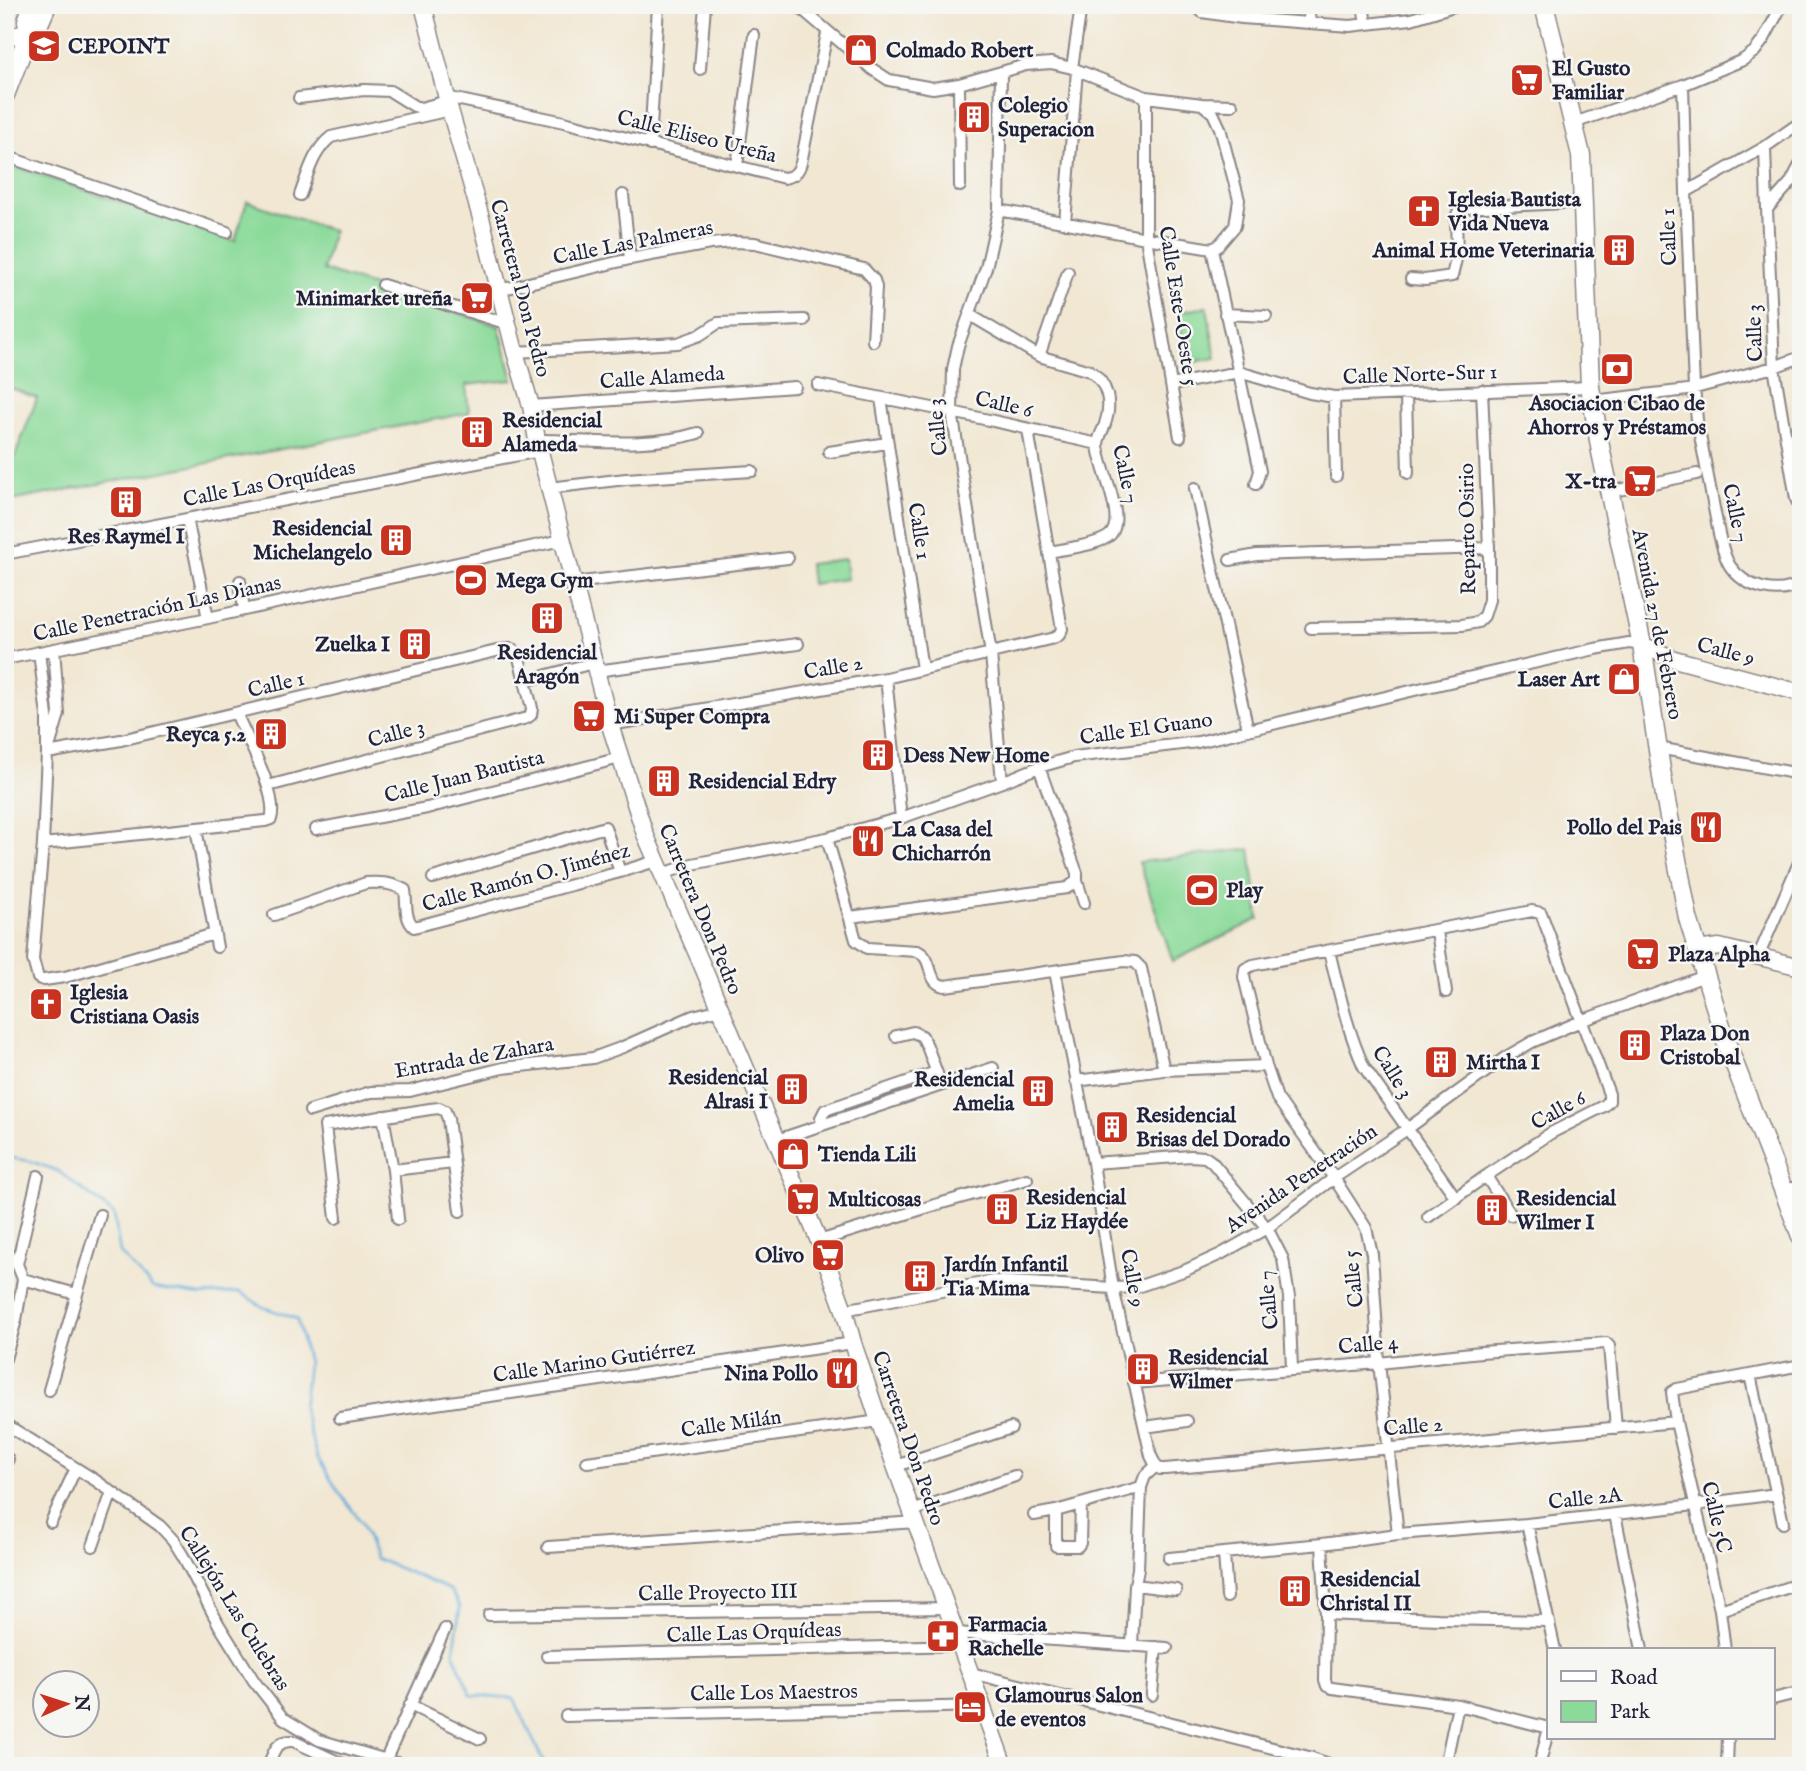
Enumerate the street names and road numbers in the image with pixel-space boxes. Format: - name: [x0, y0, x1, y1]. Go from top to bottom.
- street label: Calle Eliseo Ureña: [614, 105, 780, 171]
- street label: Carretera Don Pedro: [483, 197, 556, 380]
- street label: Calle 1: [1655, 208, 1684, 266]
- street label: Calle Las Palmeras: [551, 215, 716, 272]
- street label: Calle Este-Oeste 5: [1152, 224, 1204, 389]
- street label: Calle 3: [1741, 304, 1770, 362]
- street label: Calle Norte-Sur 1: [1342, 359, 1498, 392]
- street label: Calle Alameda: [599, 361, 726, 396]
- street label: Calle 6: [972, 386, 1036, 425]
- street label: Calle 3: [922, 397, 955, 457]
- street label: Calle 7: [1105, 442, 1144, 506]
- street label: Calle Las Orquídeas: [181, 455, 358, 514]
- street label: Reparto Osirio: [1454, 463, 1483, 595]
- street label: Calle 7: [1715, 481, 1754, 545]
- street label: Calle 1: [901, 501, 936, 562]
- street label: Avenida 27 de Febrero: [1625, 526, 1688, 722]
- street label: Calle Penetración Las Dianas: [31, 570, 284, 649]
- street label: Calle 9: [1694, 632, 1758, 673]
- street label: Calle 2: [802, 650, 865, 687]
- street label: Calle 1: [245, 666, 307, 705]
- street label: Calle El Guano: [1078, 707, 1214, 752]
- street label: Calle 3: [365, 714, 428, 755]
- street label: Calle Juan Bautista: [382, 744, 548, 810]
- street label: Carretera Don Pedro: [651, 820, 748, 999]
- street label: Calle Ramón O. Jiménez: [419, 838, 634, 919]
- street label: Entrada de Zahara: [393, 1031, 557, 1086]
- street label: Calle 3: [1365, 1041, 1418, 1104]
- street label: Calle 6: [1527, 1085, 1592, 1137]
- street label: Avenida Penetración: [1220, 1118, 1383, 1241]
- street label: Calle 9: [1113, 1247, 1150, 1310]
- street label: Calle 5: [1338, 1249, 1371, 1309]
- street label: Calle 7: [1253, 1269, 1286, 1331]
- street label: Calle 4: [1337, 1329, 1400, 1362]
- street label: Calle Marino Gutiérrez: [491, 1335, 697, 1390]
- street label: Carretera Don Pedro: [865, 1348, 950, 1529]
- street label: Calle Milán: [679, 1404, 783, 1445]
- street label: Calle 2: [1382, 1411, 1444, 1444]
- street label: Calle 5C: [1694, 1479, 1737, 1556]
- street label: Calle 2A: [1547, 1482, 1624, 1517]
- street label: Callejón Las Culebras: [172, 1521, 295, 1696]
- street label: Calle Proyecto III: [638, 1579, 798, 1608]
- street label: Calle Las Orquídeas: [666, 1617, 842, 1650]
- street label: Calle Los Maestros: [690, 1679, 858, 1708]

